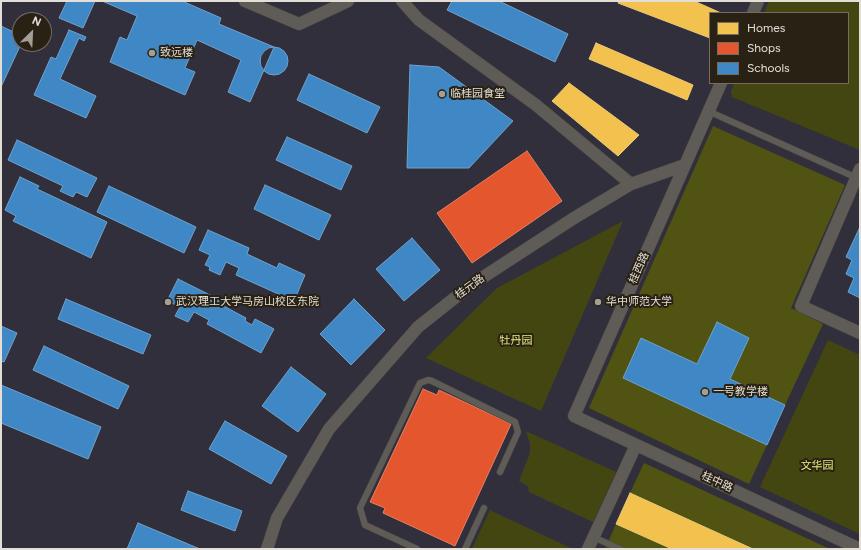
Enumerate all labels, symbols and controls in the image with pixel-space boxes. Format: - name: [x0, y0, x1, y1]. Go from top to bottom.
- north arrow: [12, 12, 52, 52]
- legend: [709, 12, 849, 84]
- text: N: [30, 14, 43, 29]
- text: Homes: [747, 21, 785, 35]
- text: Shops: [747, 41, 781, 55]
- place label: 致远楼: [160, 46, 193, 60]
- marker: 致远楼: [147, 48, 157, 58]
- text: Schools: [747, 61, 790, 75]
- place label: 临桂园食堂: [450, 87, 505, 101]
- marker: 临桂园食堂: [437, 89, 447, 99]
- street label: 桂西路: [626, 250, 652, 286]
- street label: 桂元路: [453, 272, 487, 302]
- place label: 武汉理工大学马房山校区东院: [176, 295, 319, 309]
- place label: 华中师范大学: [606, 295, 672, 309]
- marker: 武汉理工大学马房山校区东院: [163, 297, 173, 307]
- marker: 华中师范大学: [593, 297, 603, 307]
- park label: 牡丹园: [500, 334, 532, 348]
- place label: 一号教学楼: [713, 385, 768, 399]
- marker: 一号教学楼: [700, 387, 710, 397]
- park label: 文华园: [801, 459, 833, 473]
- street label: 桂中路: [699, 469, 735, 495]

